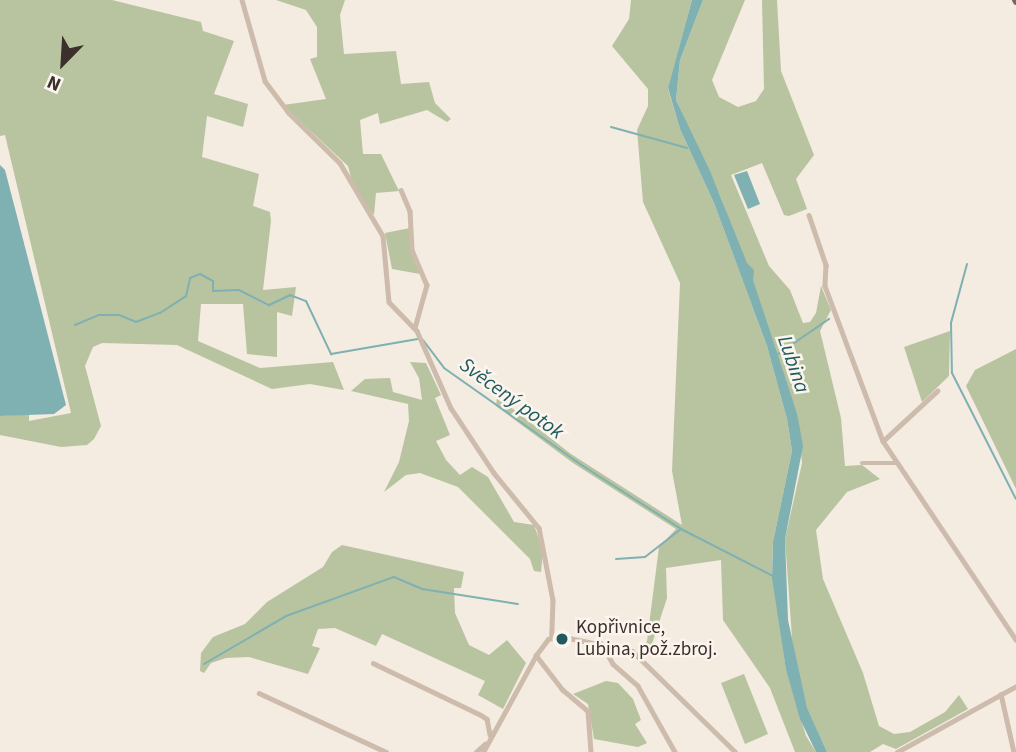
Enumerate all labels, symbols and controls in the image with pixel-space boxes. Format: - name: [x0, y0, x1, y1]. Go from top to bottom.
- north arrow: [28, 28, 98, 98]
- text: N: [43, 68, 66, 98]
- water label: Lubina: [772, 332, 816, 396]
- water label: Svěcený potok: [455, 352, 569, 444]
- place label: Kopřivnice, Lubina, pož.zbroj.: [576, 617, 717, 661]
- marker: Kopřivnice, Lubina, pož.zbroj.: [554, 631, 570, 647]

